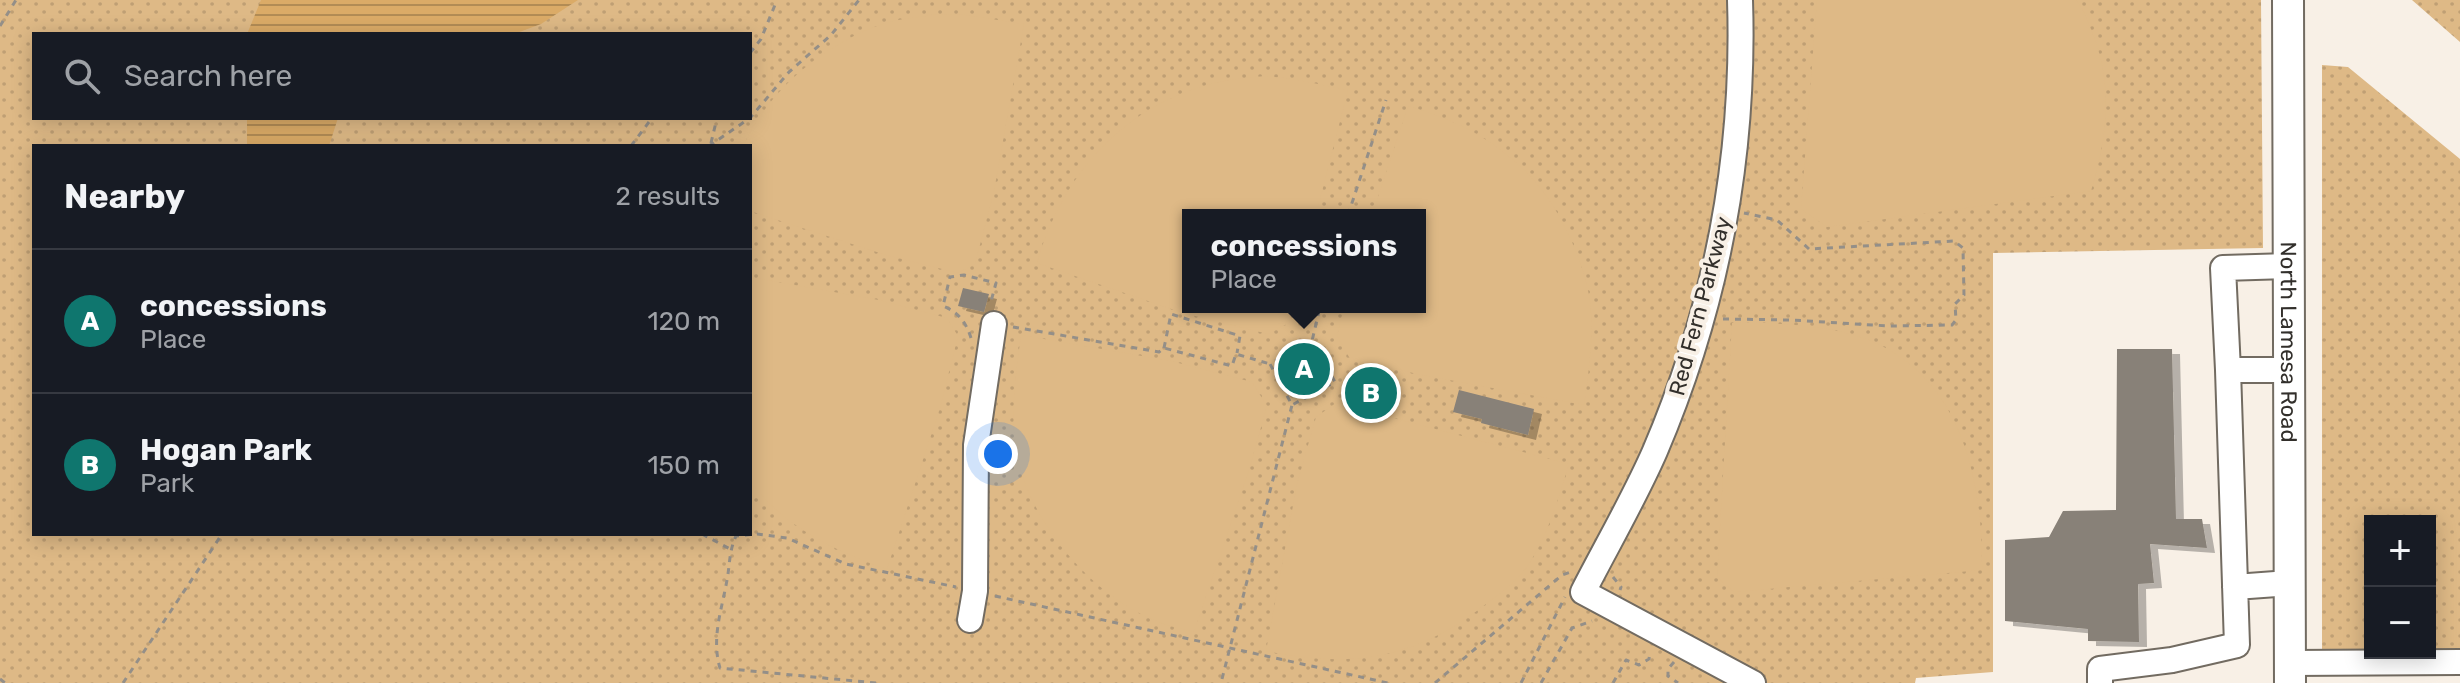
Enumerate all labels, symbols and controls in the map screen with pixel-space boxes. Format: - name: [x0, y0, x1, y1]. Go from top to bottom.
- search box: [32, 32, 752, 120]
- icon: search: [60, 54, 104, 98]
- text: Search here: [124, 58, 292, 94]
- text: Nearby: [64, 176, 185, 217]
- text: 2 results: [616, 181, 720, 212]
- popup: [1182, 209, 1426, 313]
- street label: Red Fern Parkway: [1663, 214, 1737, 398]
- text: concessions: [1211, 228, 1397, 264]
- street label: North Lamesa Road: [2275, 241, 2303, 443]
- text: Place: [1211, 264, 1277, 295]
- text: concessions: [140, 288, 327, 324]
- text: A: [81, 306, 99, 337]
- text: 120 m: [648, 306, 720, 337]
- text: Place: [140, 324, 206, 355]
- pin: A: [1278, 339, 1330, 399]
- pin: B: [1345, 363, 1397, 423]
- text: Hogan Park: [140, 432, 312, 468]
- your location: [978, 434, 1018, 474]
- text: B: [81, 450, 99, 481]
- text: 150 m: [647, 450, 720, 481]
- text: Park: [140, 468, 194, 499]
- map controls: [2364, 515, 2436, 659]
- button: +: [2364, 515, 2436, 587]
- button: −: [2364, 587, 2436, 659]

